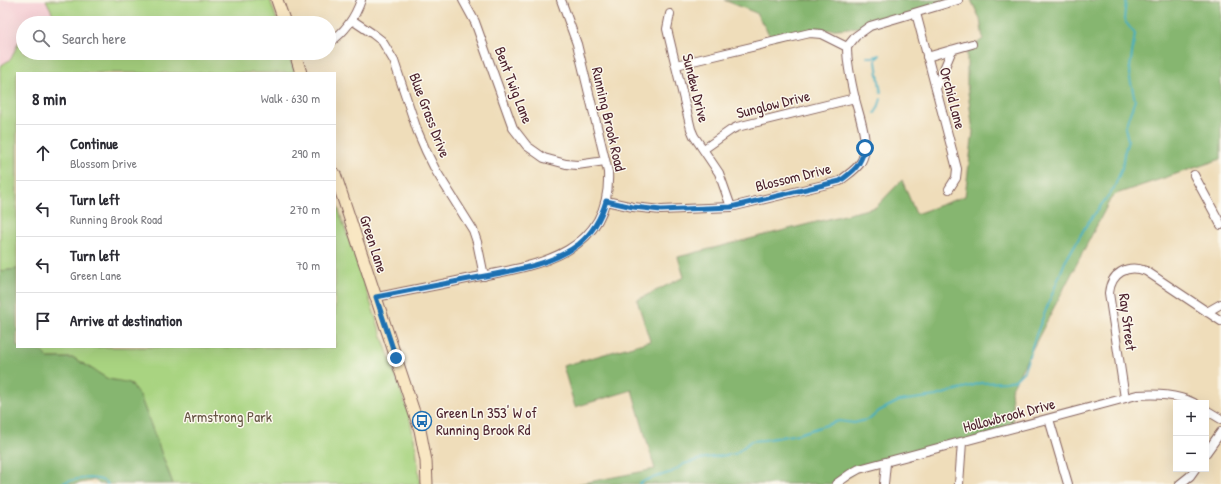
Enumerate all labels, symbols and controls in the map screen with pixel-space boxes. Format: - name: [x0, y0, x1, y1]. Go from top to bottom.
- search box: [16, 16, 336, 60]
- icon: search: [30, 27, 52, 49]
- text: Search here: [62, 28, 126, 49]
- street label: Bent Twig Lane: [490, 44, 538, 126]
- street label: Sundew Drive: [677, 51, 715, 125]
- street label: Running Brook Road: [587, 65, 631, 173]
- street label: Orchid Lane: [935, 65, 971, 131]
- street label: Blue Grass Drive: [404, 70, 456, 160]
- street label: Sunglow Drive: [734, 85, 812, 123]
- text: 8 min: [32, 87, 66, 110]
- text: Walk · 630 m: [261, 89, 320, 107]
- text: Continue: [70, 133, 118, 154]
- route start: [856, 139, 874, 157]
- icon: ahead: [32, 142, 54, 164]
- text: 290 m: [291, 144, 320, 162]
- text: Blossom Drive: [70, 154, 137, 172]
- street label: Blossom Drive: [753, 157, 833, 197]
- text: Turn left: [70, 189, 120, 210]
- icon: left: [32, 198, 54, 220]
- text: 270 m: [290, 200, 320, 218]
- text: Running Brook Road: [70, 210, 162, 228]
- street label: Green Lane: [355, 213, 393, 275]
- text: Turn left: [70, 245, 120, 266]
- icon: left: [32, 254, 54, 276]
- text: 70 m: [296, 256, 320, 274]
- text: Green Lane: [70, 266, 121, 284]
- street label: Ray Street: [1114, 292, 1142, 353]
- icon: arrive: [32, 310, 54, 332]
- text: Arrive at destination: [70, 310, 182, 331]
- route end: [387, 349, 405, 367]
- street label: Hollowbrook Drive: [961, 393, 1057, 437]
- map controls: [1173, 400, 1209, 472]
- button: +: [1173, 400, 1209, 436]
- place label: Green Ln 353' W of Running Brook Rd: [436, 402, 537, 440]
- park label: Armstrong Park: [184, 406, 272, 427]
- bus stop icon: Green Ln 353' W of Running Brook Rd: [411, 410, 433, 432]
- button: −: [1173, 436, 1209, 472]

